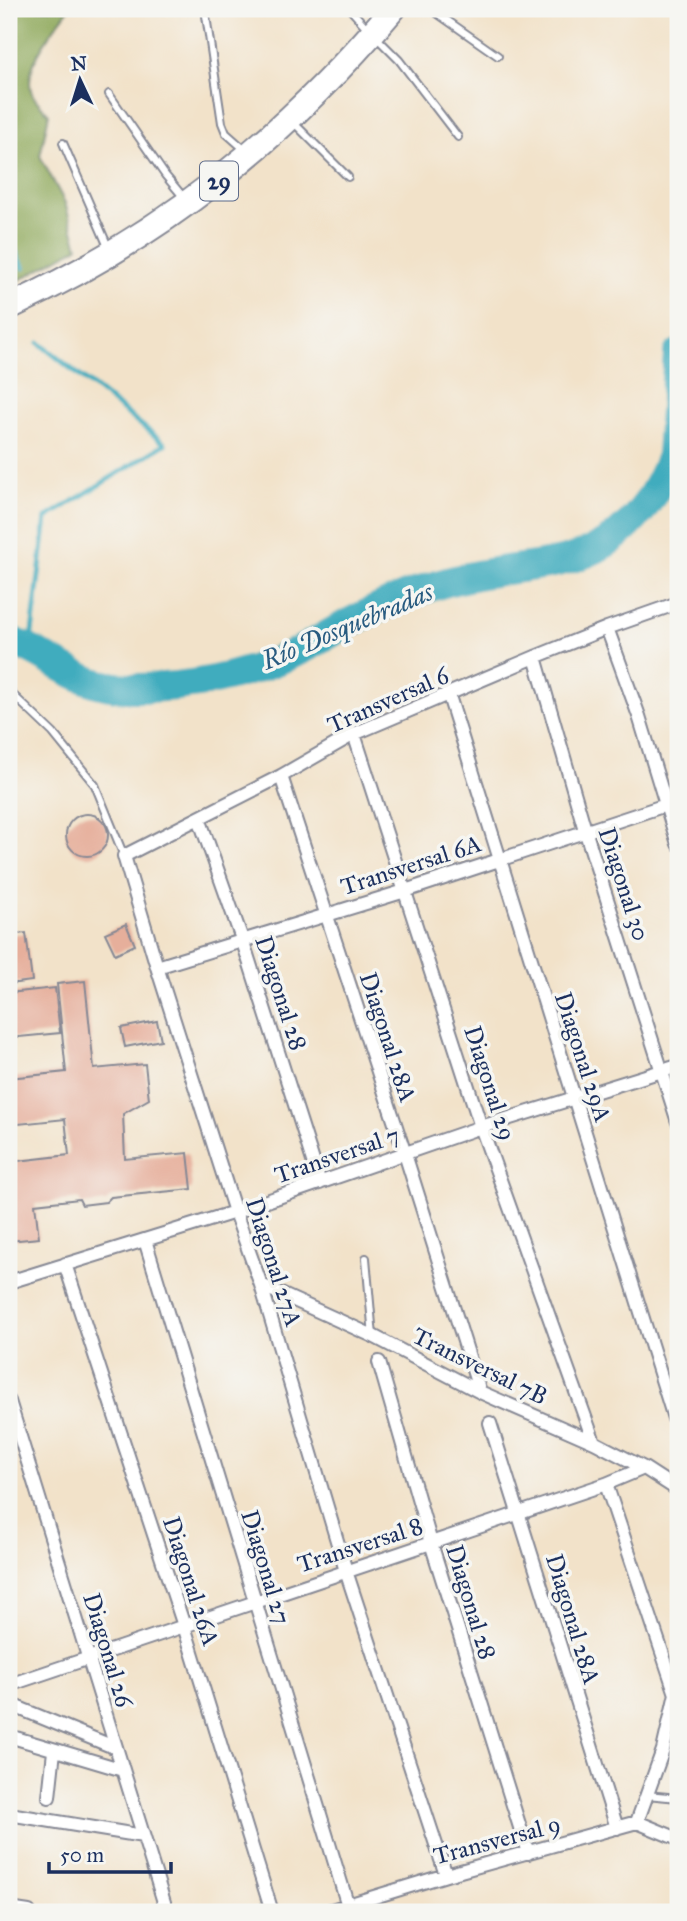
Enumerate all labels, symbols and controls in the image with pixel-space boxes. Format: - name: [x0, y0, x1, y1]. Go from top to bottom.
- north arrow: [46, 46, 116, 116]
- text: N: [70, 52, 88, 76]
- road number: 29: [200, 162, 238, 200]
- water label: Río Dosquebradas: [256, 575, 438, 677]
- street label: Transversal 6: [323, 660, 454, 740]
- street label: Diagonal 30: [592, 823, 656, 945]
- street label: Transversal 6A: [337, 828, 485, 902]
- street label: Diagonal 28: [248, 932, 314, 1054]
- street label: Diagonal 28A: [353, 968, 423, 1106]
- street label: Diagonal 29A: [548, 988, 618, 1126]
- street label: Diagonal 29: [457, 1022, 523, 1144]
- street label: Transversal 7: [270, 1120, 404, 1190]
- street label: Diagonal 27A: [239, 1194, 309, 1330]
- street label: Transversal 7B: [408, 1320, 552, 1412]
- street label: Diagonal 27: [234, 1506, 298, 1628]
- street label: Transversal 8: [293, 1511, 427, 1579]
- street label: Diagonal 26A: [156, 1513, 226, 1649]
- street label: Diagonal 28: [439, 1541, 503, 1663]
- street label: Diagonal 28A: [539, 1550, 607, 1688]
- street label: Diagonal 26: [76, 1589, 140, 1711]
- street label: Transversal 9: [430, 1809, 564, 1871]
- scale bar: [49, 1830, 172, 1874]
- text: 50 m: [60, 1842, 105, 1868]

